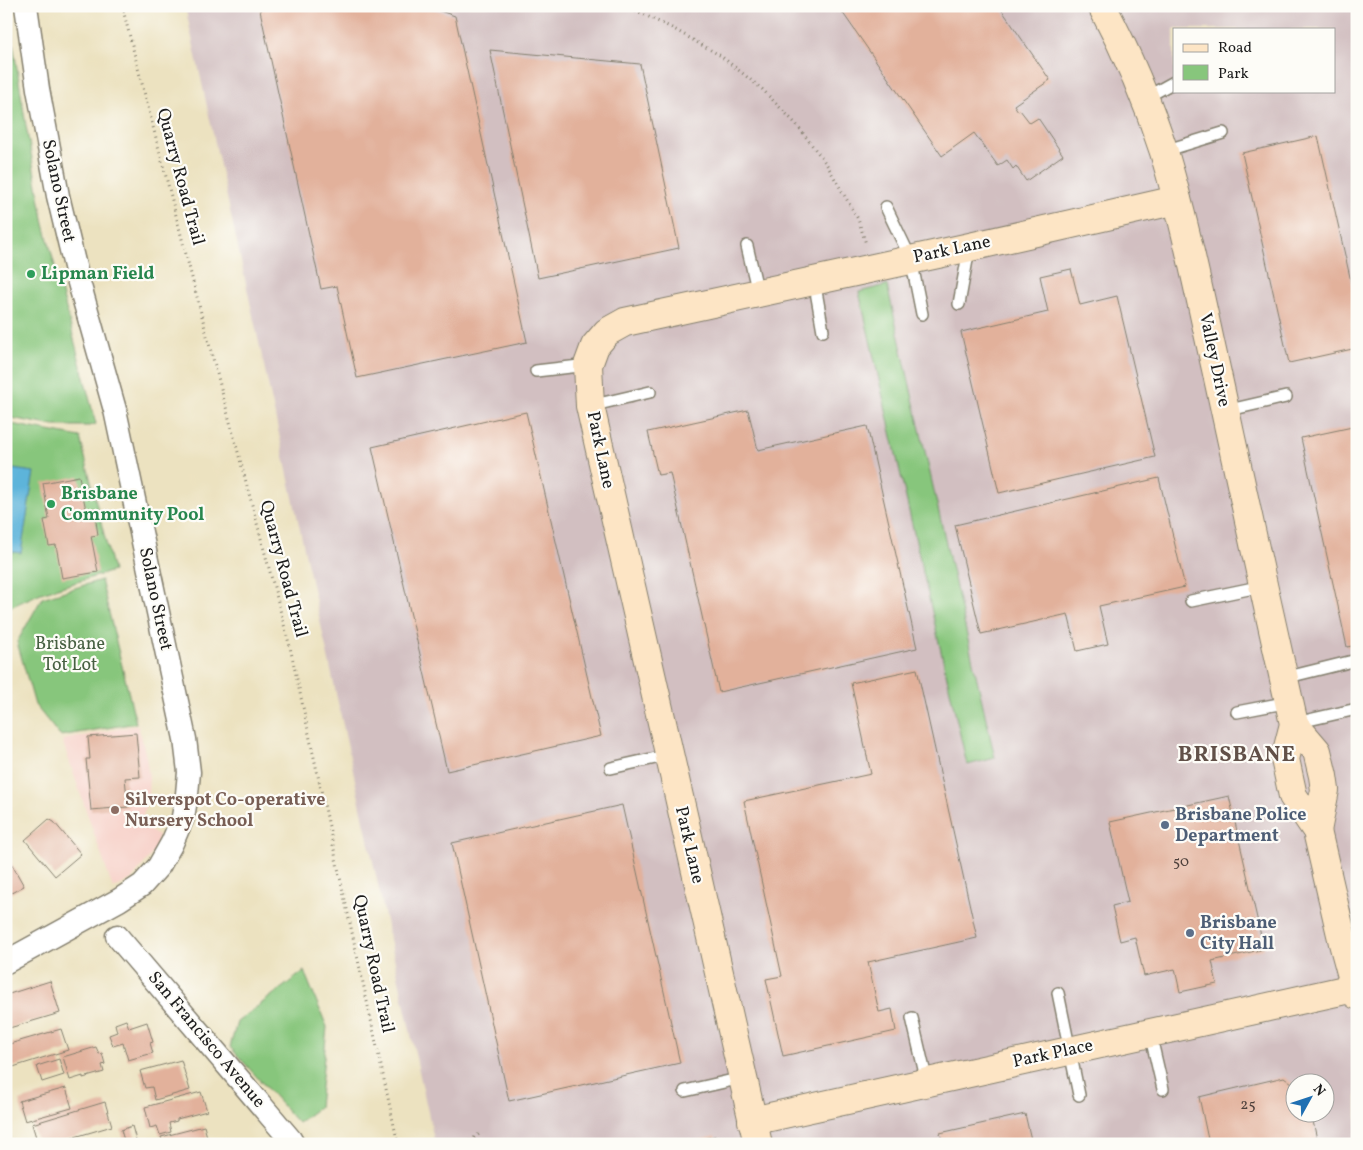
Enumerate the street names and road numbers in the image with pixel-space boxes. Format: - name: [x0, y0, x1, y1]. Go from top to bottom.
- street label: Quarry Road Trail: [150, 106, 210, 248]
- street label: Solano Street: [35, 137, 81, 245]
- street label: Park Lane: [911, 230, 993, 270]
- street label: Valley Drive: [1192, 311, 1236, 409]
- street label: Park Lane: [580, 409, 620, 491]
- street label: Quarry Road Trail: [253, 498, 313, 640]
- street label: Solano Street: [132, 545, 178, 653]
- street label: Park Lane: [668, 804, 710, 886]
- street label: Quarry Road Trail: [346, 892, 400, 1036]
- street label: San Francisco Avenue: [141, 966, 271, 1114]
- street label: Park Place: [1010, 1033, 1096, 1075]

